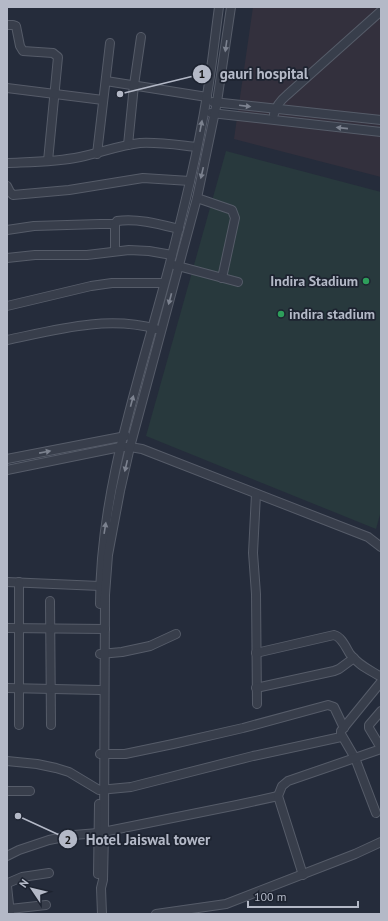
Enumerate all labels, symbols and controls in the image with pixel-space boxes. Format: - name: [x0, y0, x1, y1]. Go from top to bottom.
- one-way arrow: [223, 40, 229, 52]
- callout: gauri hospital: [192, 61, 316, 88]
- text: gauri hospital: [220, 64, 309, 83]
- text: 1: [199, 66, 205, 81]
- one-way arrow: [239, 102, 251, 109]
- one-way arrow: [199, 120, 205, 132]
- one-way arrow: [336, 124, 348, 131]
- one-way arrow: [199, 167, 205, 180]
- place label: Indira Stadium: [270, 272, 358, 290]
- marker: Indira Stadium: [361, 276, 371, 286]
- one-way arrow: [167, 294, 173, 306]
- place label: indira stadium: [289, 305, 375, 323]
- marker: indira stadium: [276, 309, 286, 319]
- one-way arrow: [129, 395, 135, 407]
- one-way arrow: [39, 448, 51, 454]
- one-way arrow: [122, 459, 128, 472]
- one-way arrow: [102, 522, 108, 535]
- callout: Hotel Jaiswal tower: [58, 826, 219, 853]
- text: Hotel Jaiswal tower: [86, 830, 211, 849]
- text: 2: [65, 832, 71, 847]
- north arrow: [12, 869, 52, 909]
- text: N: [16, 876, 32, 890]
- scale bar: [248, 883, 358, 909]
- text: 100 m: [254, 889, 287, 904]

